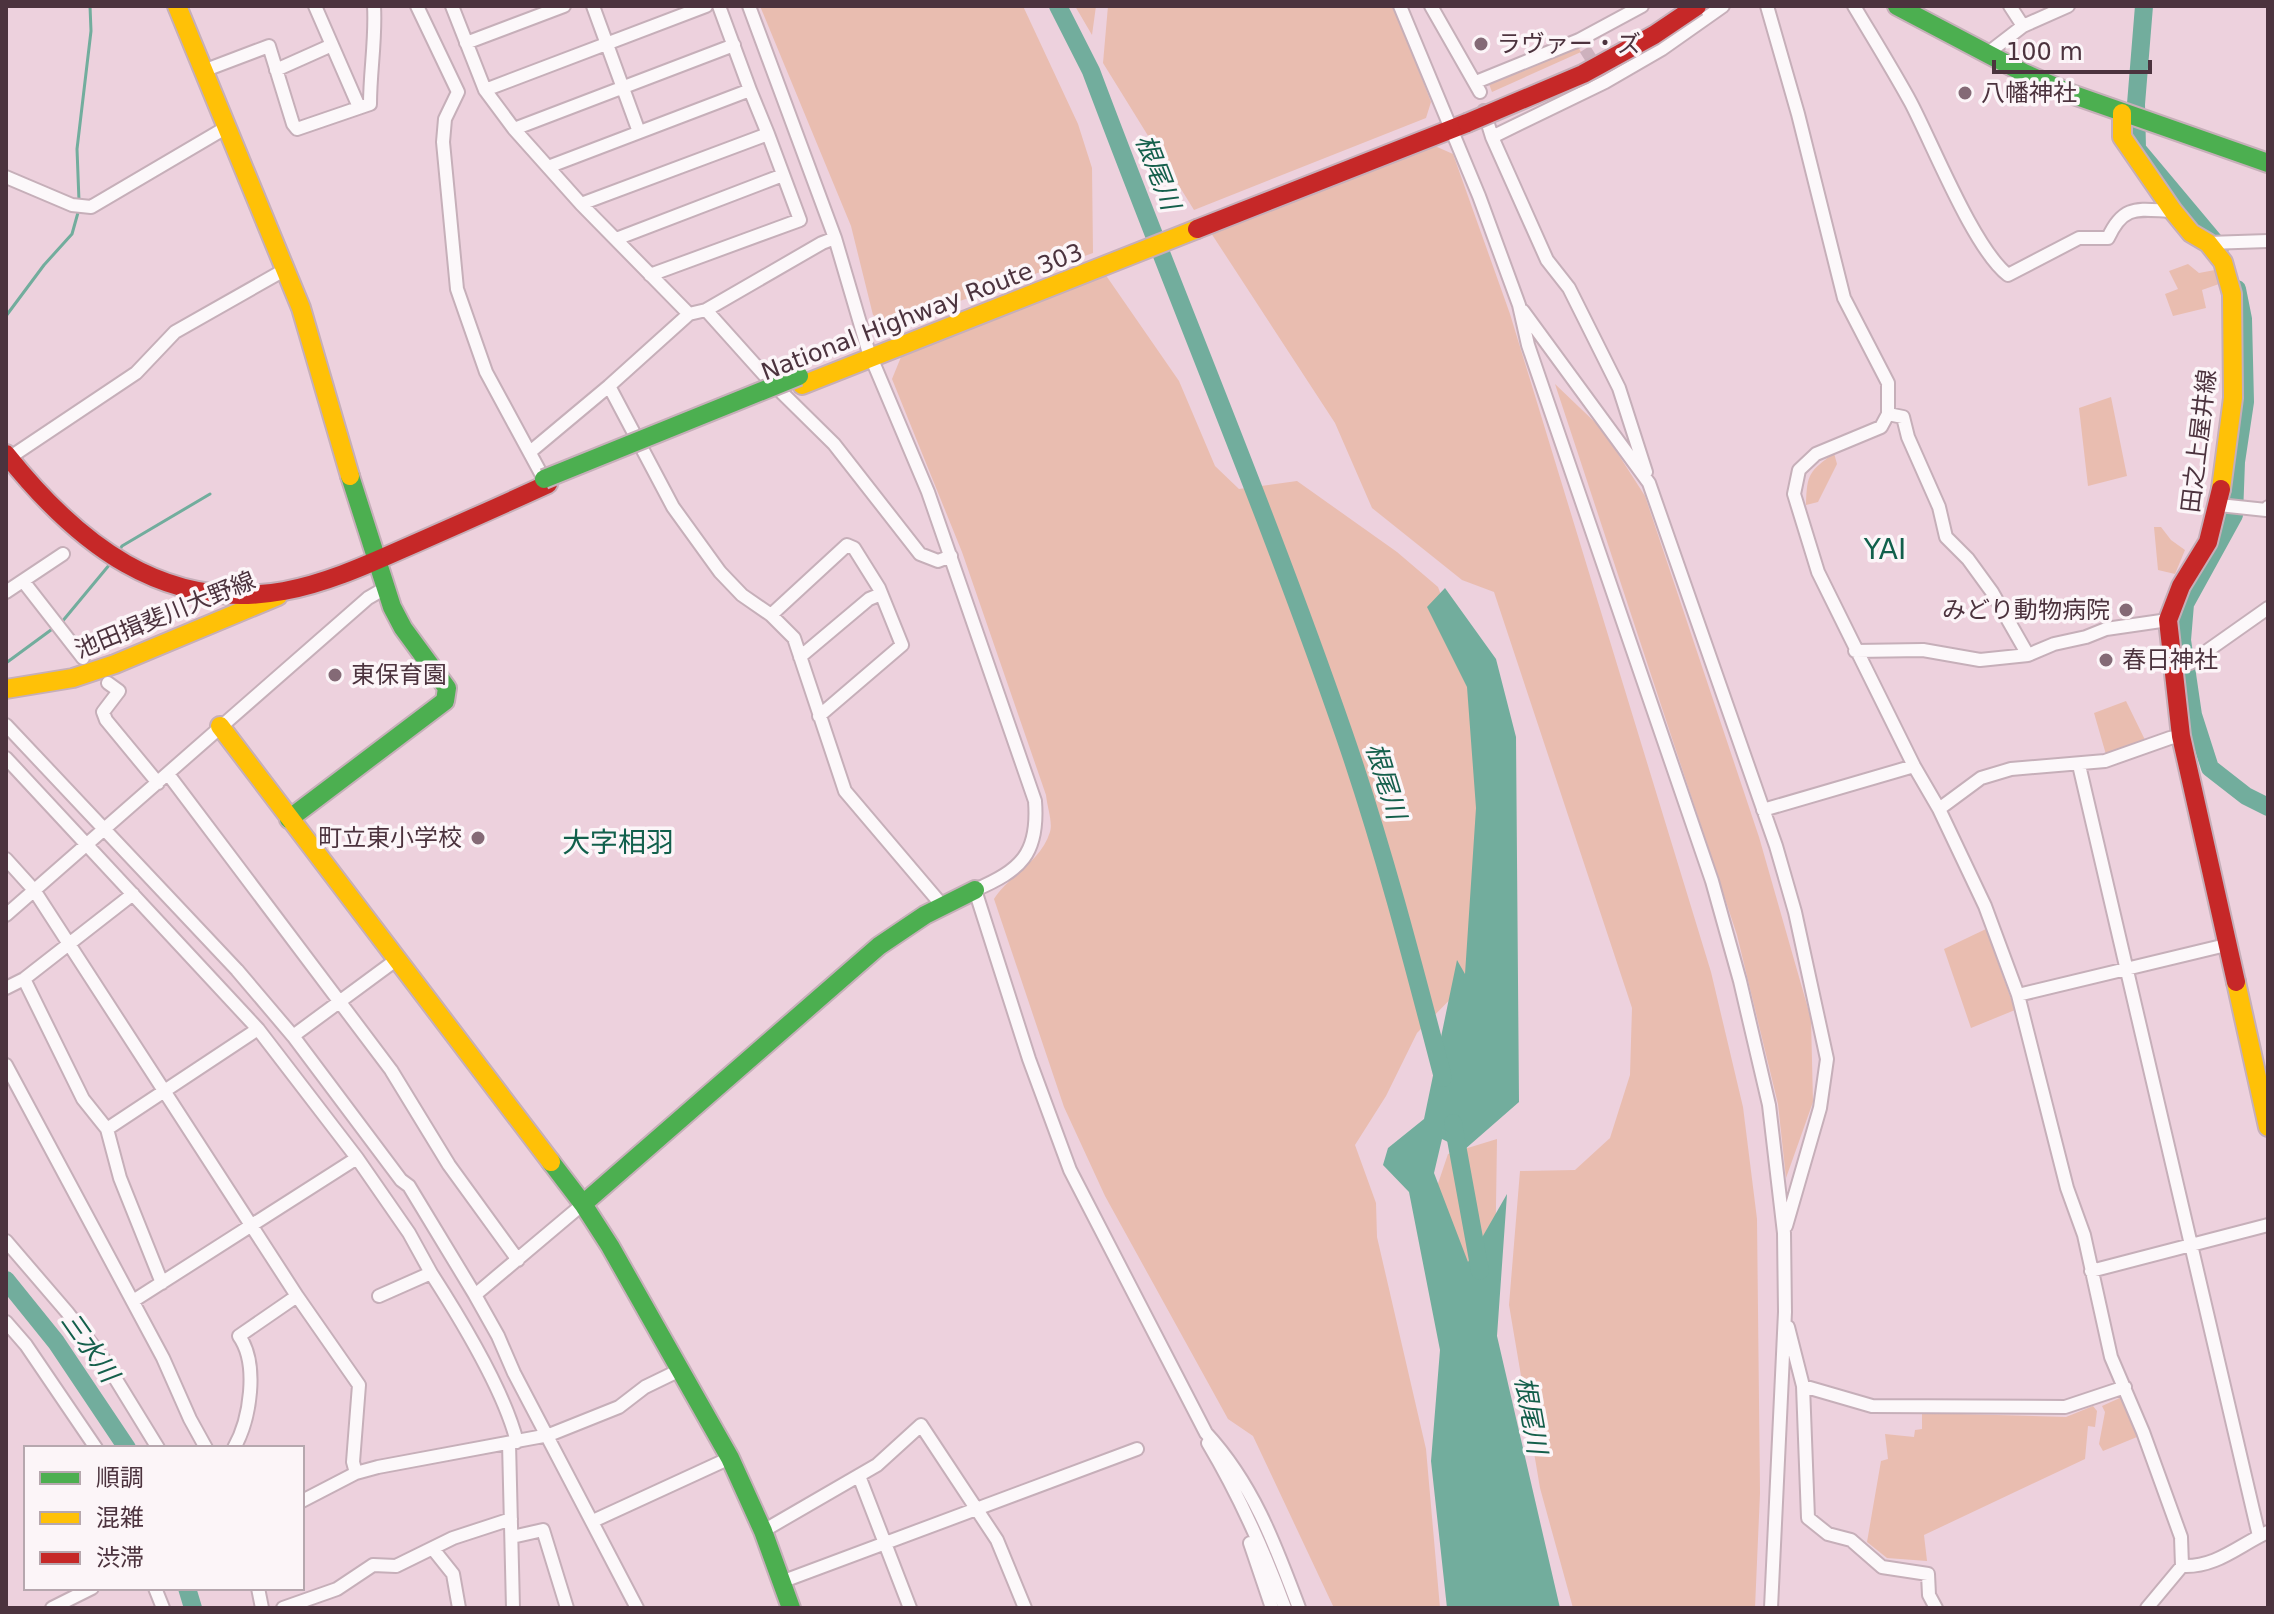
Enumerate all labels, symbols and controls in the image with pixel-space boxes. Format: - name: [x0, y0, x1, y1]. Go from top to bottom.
- scale bar: [1994, 24, 2150, 74]
- place label: ラヴァー・ズ: [1497, 30, 1641, 58]
- marker: ラヴァー・ズ: [1472, 35, 1490, 53]
- text: 100 m: [2006, 38, 2083, 66]
- place label: 八幡神社: [1981, 79, 2077, 107]
- marker: 八幡神社: [1956, 84, 1974, 102]
- water label: 根尾川: [1130, 130, 1187, 217]
- street label: National Highway Route 303: [757, 238, 1087, 386]
- street label: 田之上屋井線: [2176, 368, 2222, 514]
- district label: YAI: [1863, 533, 1906, 566]
- street label: 池田揖斐川大野線: [71, 566, 259, 664]
- place label: みどり動物病院: [1942, 596, 2110, 624]
- marker: みどり動物病院: [2117, 601, 2135, 619]
- place label: 春日神社: [2122, 646, 2218, 674]
- marker: 春日神社: [2097, 651, 2115, 669]
- place label: 東保育園: [351, 661, 447, 689]
- marker: 東保育園: [326, 666, 344, 684]
- water label: 根尾川: [1360, 739, 1413, 826]
- place label: 町立東小学校: [318, 824, 462, 852]
- district label: 大字相羽: [562, 826, 674, 859]
- marker: 町立東小学校: [469, 829, 487, 847]
- water label: 三水川: [55, 1306, 126, 1390]
- water label: 根尾川: [1509, 1374, 1553, 1459]
- legend: [24, 1446, 304, 1590]
- text: 順調: [96, 1464, 144, 1492]
- text: 混雑: [96, 1504, 144, 1532]
- text: 渋滞: [96, 1544, 144, 1572]

